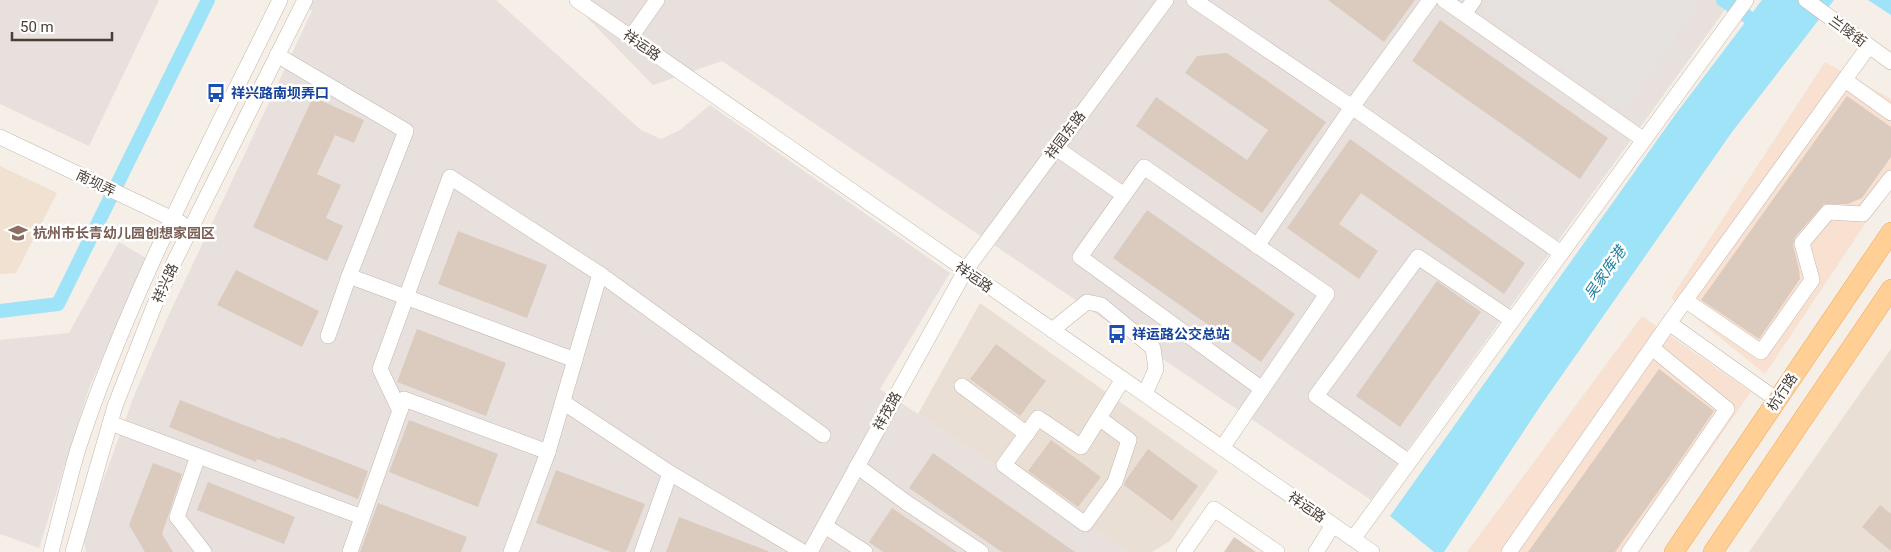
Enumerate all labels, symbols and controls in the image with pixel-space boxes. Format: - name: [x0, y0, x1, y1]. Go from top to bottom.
- scale bar: [12, 10, 112, 42]
- street label: 兰陵街: [1826, 12, 1870, 50]
- text: 50 m: [20, 18, 54, 36]
- street label: 祥运路: [620, 26, 664, 64]
- bus stop icon: 祥兴路南坝弄口: [205, 82, 227, 104]
- place label: 祥兴路南坝弄口: [231, 85, 329, 101]
- street label: 祥园东路: [1042, 108, 1088, 162]
- street label: 南坝弄: [74, 167, 118, 199]
- school or university icon: 杭州市长青幼儿园创想家园区: [7, 222, 29, 244]
- place label: 杭州市长青幼儿园创想家园区: [33, 225, 215, 241]
- water label: 吴家库港: [1580, 242, 1631, 303]
- street label: 祥运路: [952, 258, 996, 296]
- street label: 祥兴路: [149, 261, 181, 305]
- bus stop icon: 祥运路公交总站: [1106, 323, 1128, 345]
- place label: 祥运路公交总站: [1132, 326, 1230, 342]
- street label: 杭行路: [1764, 370, 1800, 414]
- street label: 祥茂路: [870, 389, 904, 433]
- street label: 祥运路: [1285, 488, 1329, 526]

